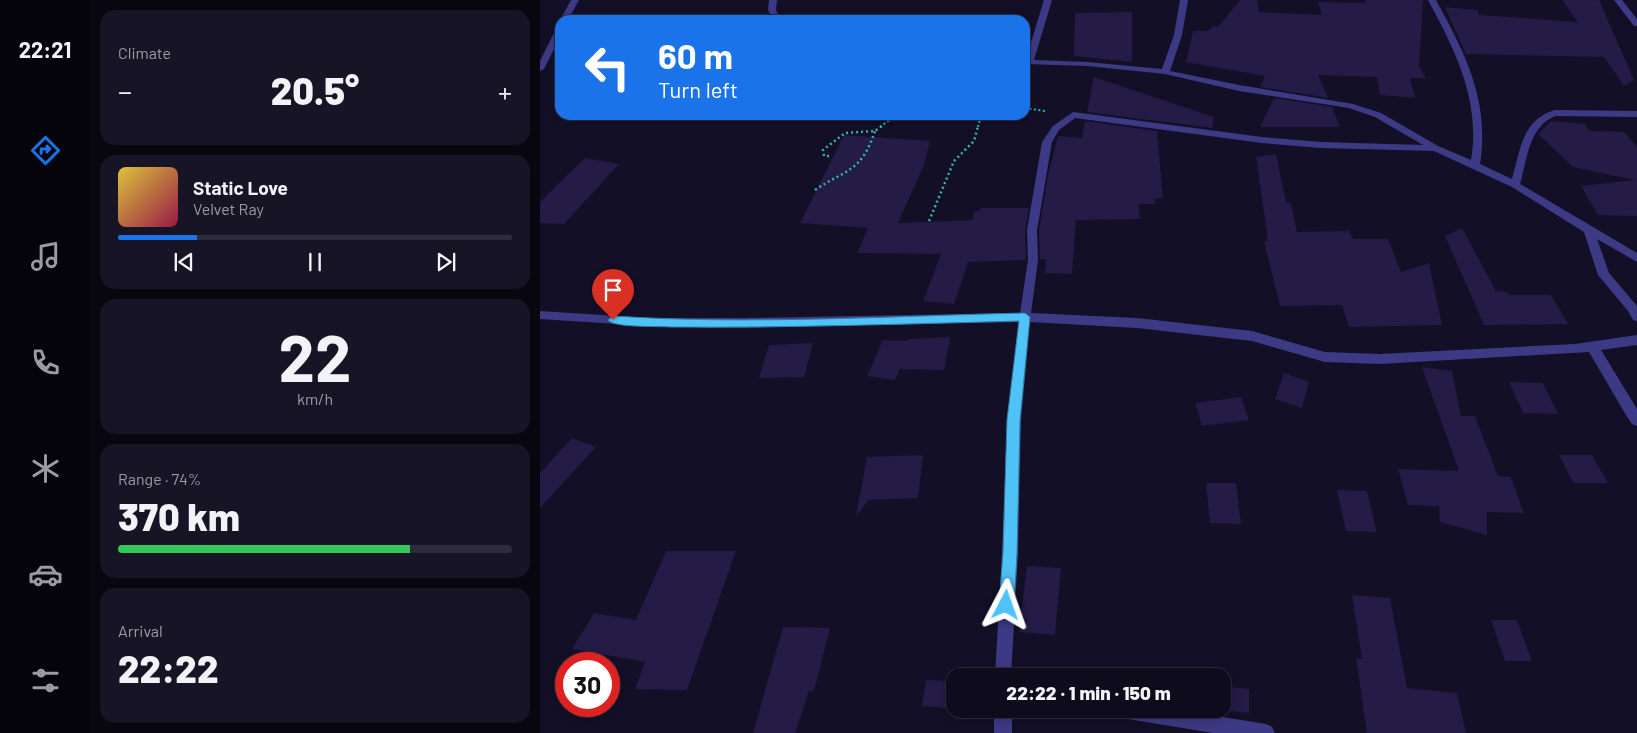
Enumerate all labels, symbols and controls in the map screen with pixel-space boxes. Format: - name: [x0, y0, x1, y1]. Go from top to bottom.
- text: 60 m: [658, 34, 733, 76]
- icon: left: [575, 35, 640, 100]
- text: 22:21: [19, 36, 71, 62]
- text: Climate: [118, 43, 171, 62]
- text: 20.5°: [271, 67, 359, 113]
- text: −: [118, 74, 132, 108]
- text: +: [498, 74, 512, 108]
- text: Turn left: [658, 76, 738, 102]
- icon: directions: [28, 133, 63, 168]
- text: Static Love: [193, 176, 288, 199]
- text: Velvet Ray: [193, 199, 264, 218]
- icon: music: [28, 239, 63, 274]
- icon: previous: [170, 248, 198, 276]
- icon: pause: [301, 248, 329, 276]
- icon: next: [432, 248, 460, 276]
- pin: [592, 269, 634, 320]
- icon: arrive: [599, 276, 627, 304]
- text: 22: [279, 317, 351, 395]
- icon: phone: [28, 345, 63, 380]
- text: km/h: [297, 389, 333, 408]
- icon: climate: [28, 451, 63, 486]
- text: Range · 74%: [118, 469, 201, 488]
- text: 370 km: [118, 493, 240, 539]
- icon: car: [28, 557, 63, 592]
- position arrow: [979, 578, 1031, 630]
- text: Arrival: [118, 621, 163, 640]
- text: 22:22: [118, 645, 219, 691]
- speed limit sign: 30: [555, 652, 620, 717]
- icon: filters: [28, 663, 63, 698]
- text: 22:22 · 1 min · 150 m: [1006, 681, 1171, 704]

